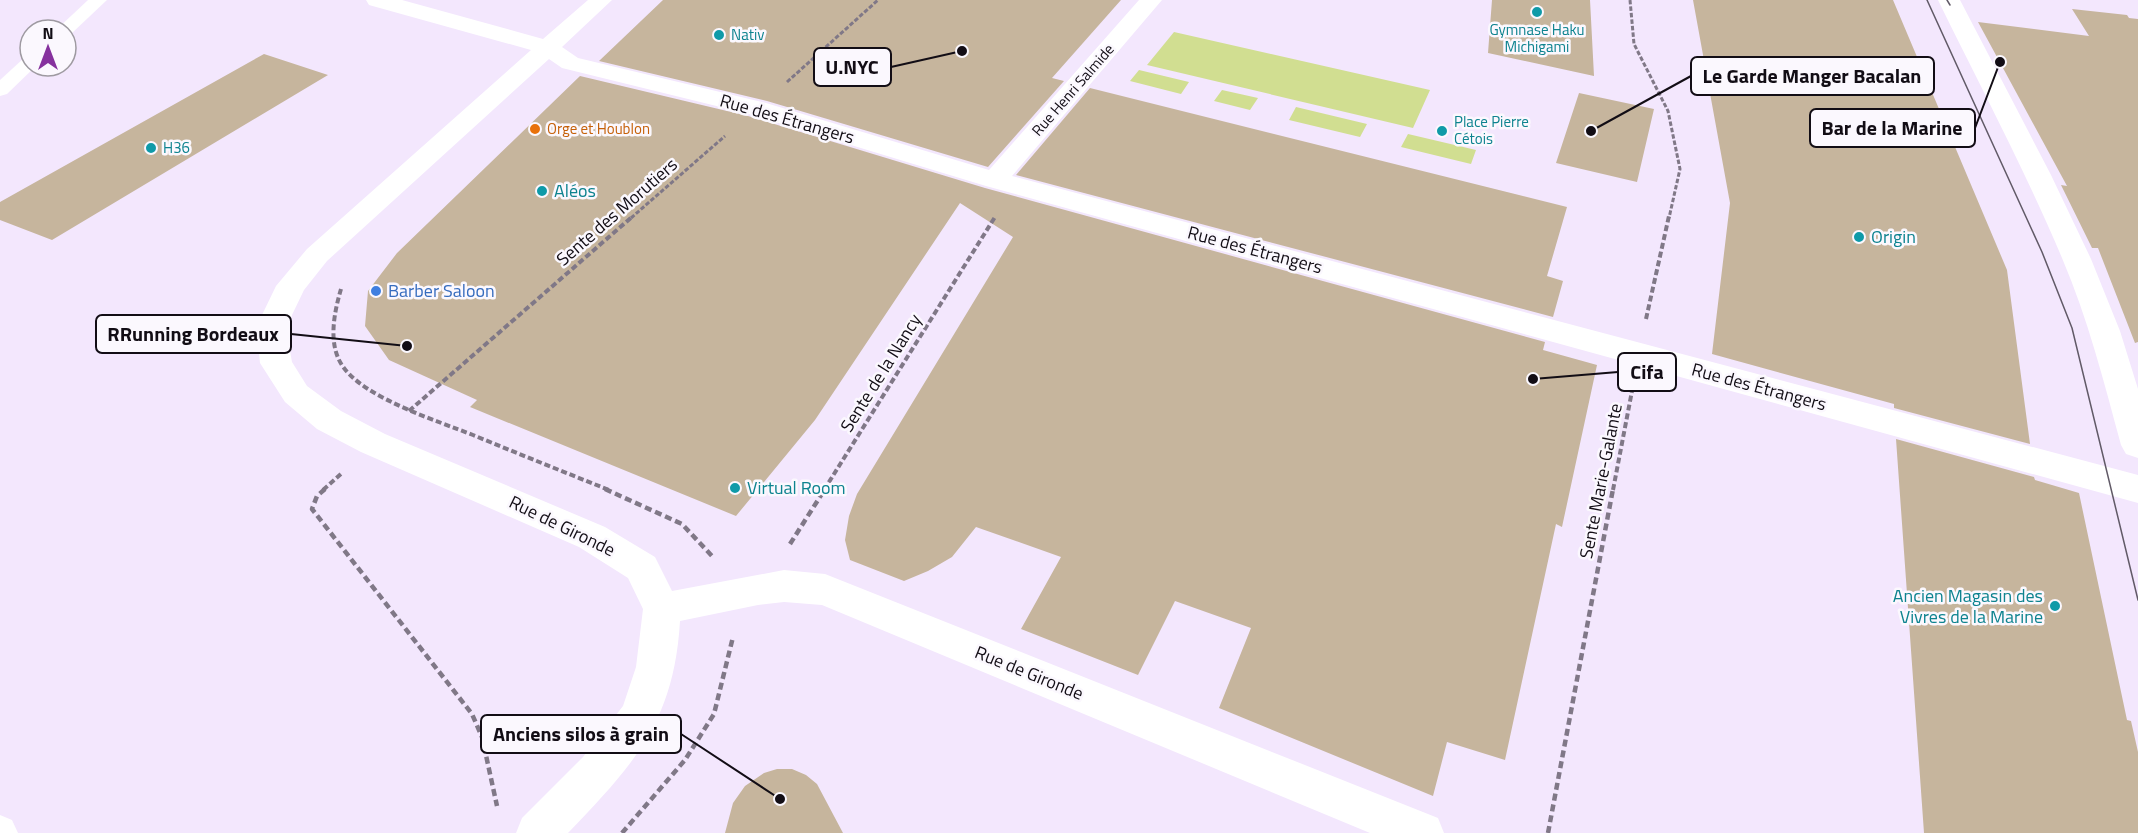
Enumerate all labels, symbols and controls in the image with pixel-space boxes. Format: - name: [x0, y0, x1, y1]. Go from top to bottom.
- marker: Gymnase Haku Michigami: [1530, 5, 1544, 19]
- north arrow: [18, 18, 78, 78]
- place label: Gymnase Haku Michigami: [1489, 18, 1585, 58]
- text: N: [42, 21, 54, 45]
- place label: Nativ: [731, 23, 764, 46]
- marker: Nativ: [712, 28, 726, 42]
- street label: Rue Henri Salmide: [1026, 38, 1119, 141]
- callout: U.NYC: [814, 48, 891, 86]
- text: U.NYC: [825, 51, 879, 82]
- callout: Le Garde Manger Bacalan: [1691, 57, 1934, 95]
- text: Le Garde Manger Bacalan: [1703, 60, 1921, 91]
- street label: Rue des Étrangers: [717, 86, 857, 151]
- callout: Bar de la Marine: [1810, 109, 1975, 147]
- place label: Place Pierre Cétois: [1454, 110, 1529, 150]
- text: Bar de la Marine: [1821, 112, 1963, 143]
- place label: Orge et Houblon: [547, 117, 650, 140]
- marker: Orge et Houblon: [528, 122, 542, 136]
- marker: Place Pierre Cétois: [1435, 124, 1449, 138]
- place label: H36: [163, 136, 190, 159]
- marker: H36: [144, 141, 158, 155]
- street label: Sente des Morutiers: [550, 151, 683, 272]
- place label: Aléos: [554, 177, 596, 204]
- marker: Aléos: [535, 184, 549, 198]
- street label: Rue des Étrangers: [1185, 219, 1326, 280]
- place label: Origin: [1871, 223, 1916, 250]
- marker: Origin: [1852, 230, 1866, 244]
- place label: Barber Saloon: [388, 277, 495, 304]
- marker: Barber Saloon: [369, 284, 383, 298]
- street label: Sente de la Nancy: [833, 308, 928, 437]
- callout: RRunning Bordeaux: [96, 315, 291, 353]
- text: RRunning Bordeaux: [107, 318, 279, 349]
- callout: Cifa: [1618, 353, 1676, 391]
- text: Cifa: [1630, 356, 1664, 387]
- street label: Rue des Étrangers: [1689, 356, 1830, 417]
- street label: Sente Marie-Galante: [1572, 401, 1629, 561]
- place label: Virtual Room: [747, 474, 846, 501]
- marker: Virtual Room: [728, 481, 742, 495]
- street label: Rue de Gironde: [505, 488, 620, 563]
- place label: Ancien Magasin des Vivres de la Marine: [1893, 582, 2043, 630]
- marker: Ancien Magasin des Vivres de la Marine: [2048, 599, 2062, 613]
- street label: Rue de Gironde: [971, 638, 1088, 707]
- callout: Anciens silos à grain: [481, 715, 681, 753]
- text: Anciens silos à grain: [493, 718, 669, 749]

